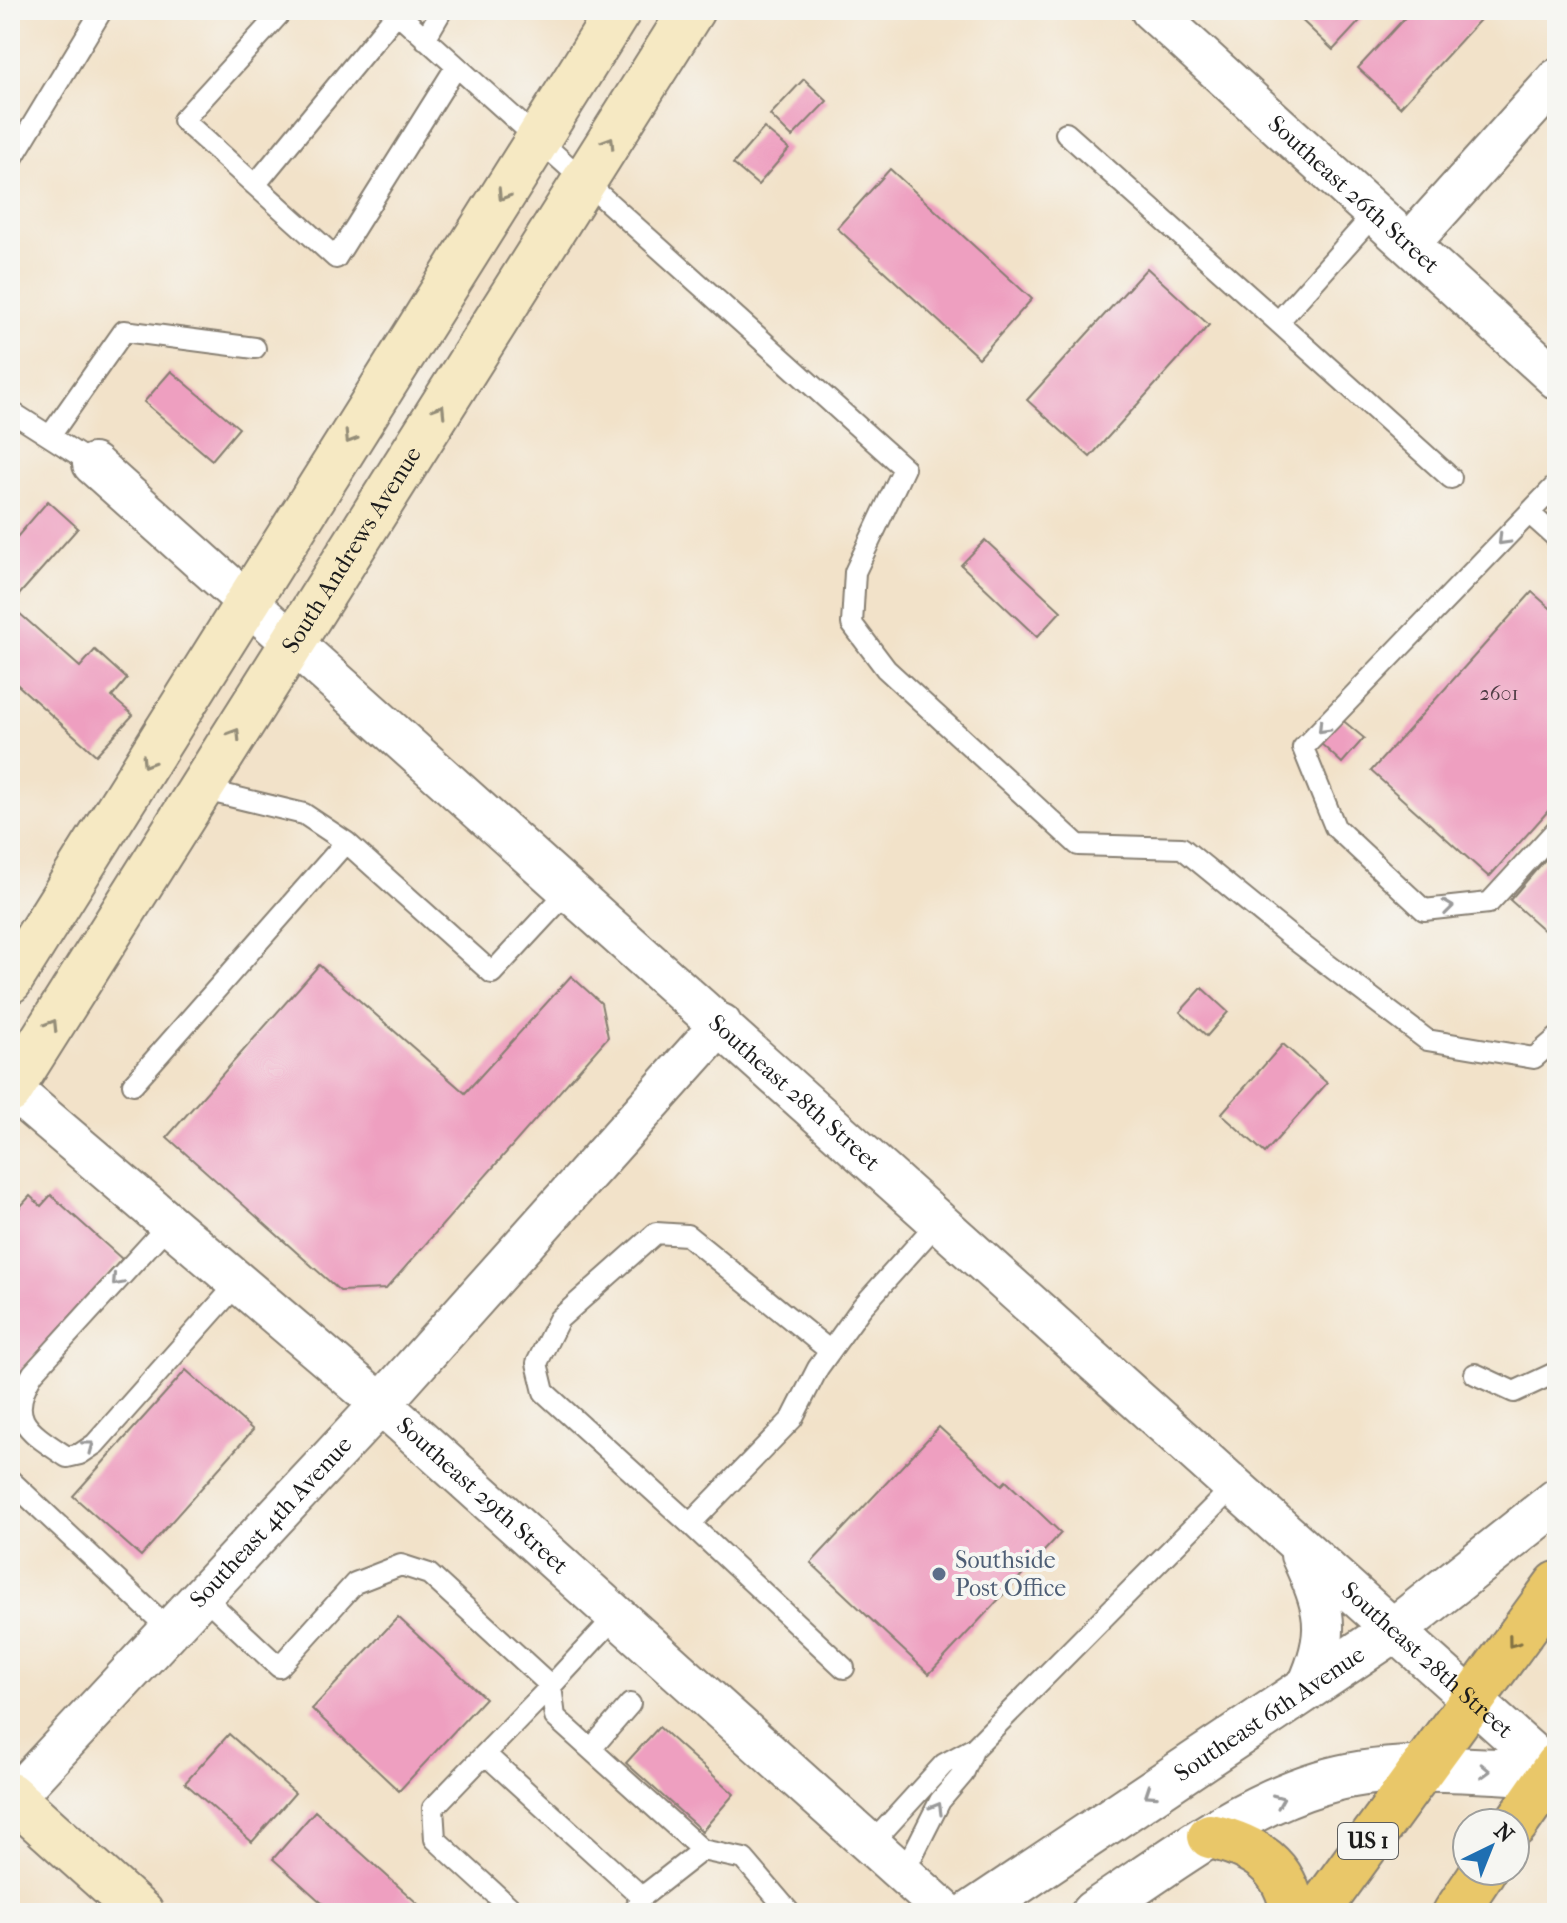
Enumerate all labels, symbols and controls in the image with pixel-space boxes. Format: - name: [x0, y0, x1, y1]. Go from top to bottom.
- street label: Southeast 26th Street: [1262, 109, 1445, 279]
- one-way arrow: [599, 136, 614, 151]
- one-way arrow: [498, 186, 513, 200]
- one-way arrow: [431, 404, 446, 418]
- one-way arrow: [344, 429, 359, 444]
- street label: South Andrews Avenue: [276, 441, 427, 658]
- one-way arrow: [1498, 531, 1512, 545]
- house number: 2601: [1479, 682, 1519, 705]
- one-way arrow: [1318, 718, 1332, 733]
- one-way arrow: [226, 729, 241, 743]
- one-way arrow: [142, 753, 157, 768]
- one-way arrow: [1442, 899, 1455, 916]
- street label: Southeast 28th Street: [703, 1009, 886, 1177]
- one-way arrow: [42, 1019, 57, 1034]
- one-way arrow: [112, 1272, 126, 1287]
- street label: Southeast 29th Street: [391, 1411, 574, 1580]
- street label: Southeast 4th Avenue: [184, 1430, 358, 1613]
- one-way arrow: [81, 1441, 95, 1456]
- place label: Southside Post Office: [955, 1546, 1066, 1602]
- marker: Southside Post Office: [930, 1565, 948, 1583]
- street label: Southeast 28th Street: [1336, 1576, 1519, 1744]
- one-way arrow: [1508, 1634, 1523, 1648]
- street label: Southeast 6th Avenue: [1169, 1640, 1370, 1787]
- one-way arrow: [1479, 1763, 1492, 1780]
- one-way arrow: [1144, 1783, 1158, 1798]
- one-way arrow: [1271, 1793, 1285, 1809]
- one-way arrow: [927, 1803, 943, 1817]
- north arrow: [1451, 1807, 1531, 1887]
- text: N: [1489, 1818, 1519, 1849]
- road number: US 1: [1338, 1823, 1398, 1859]

